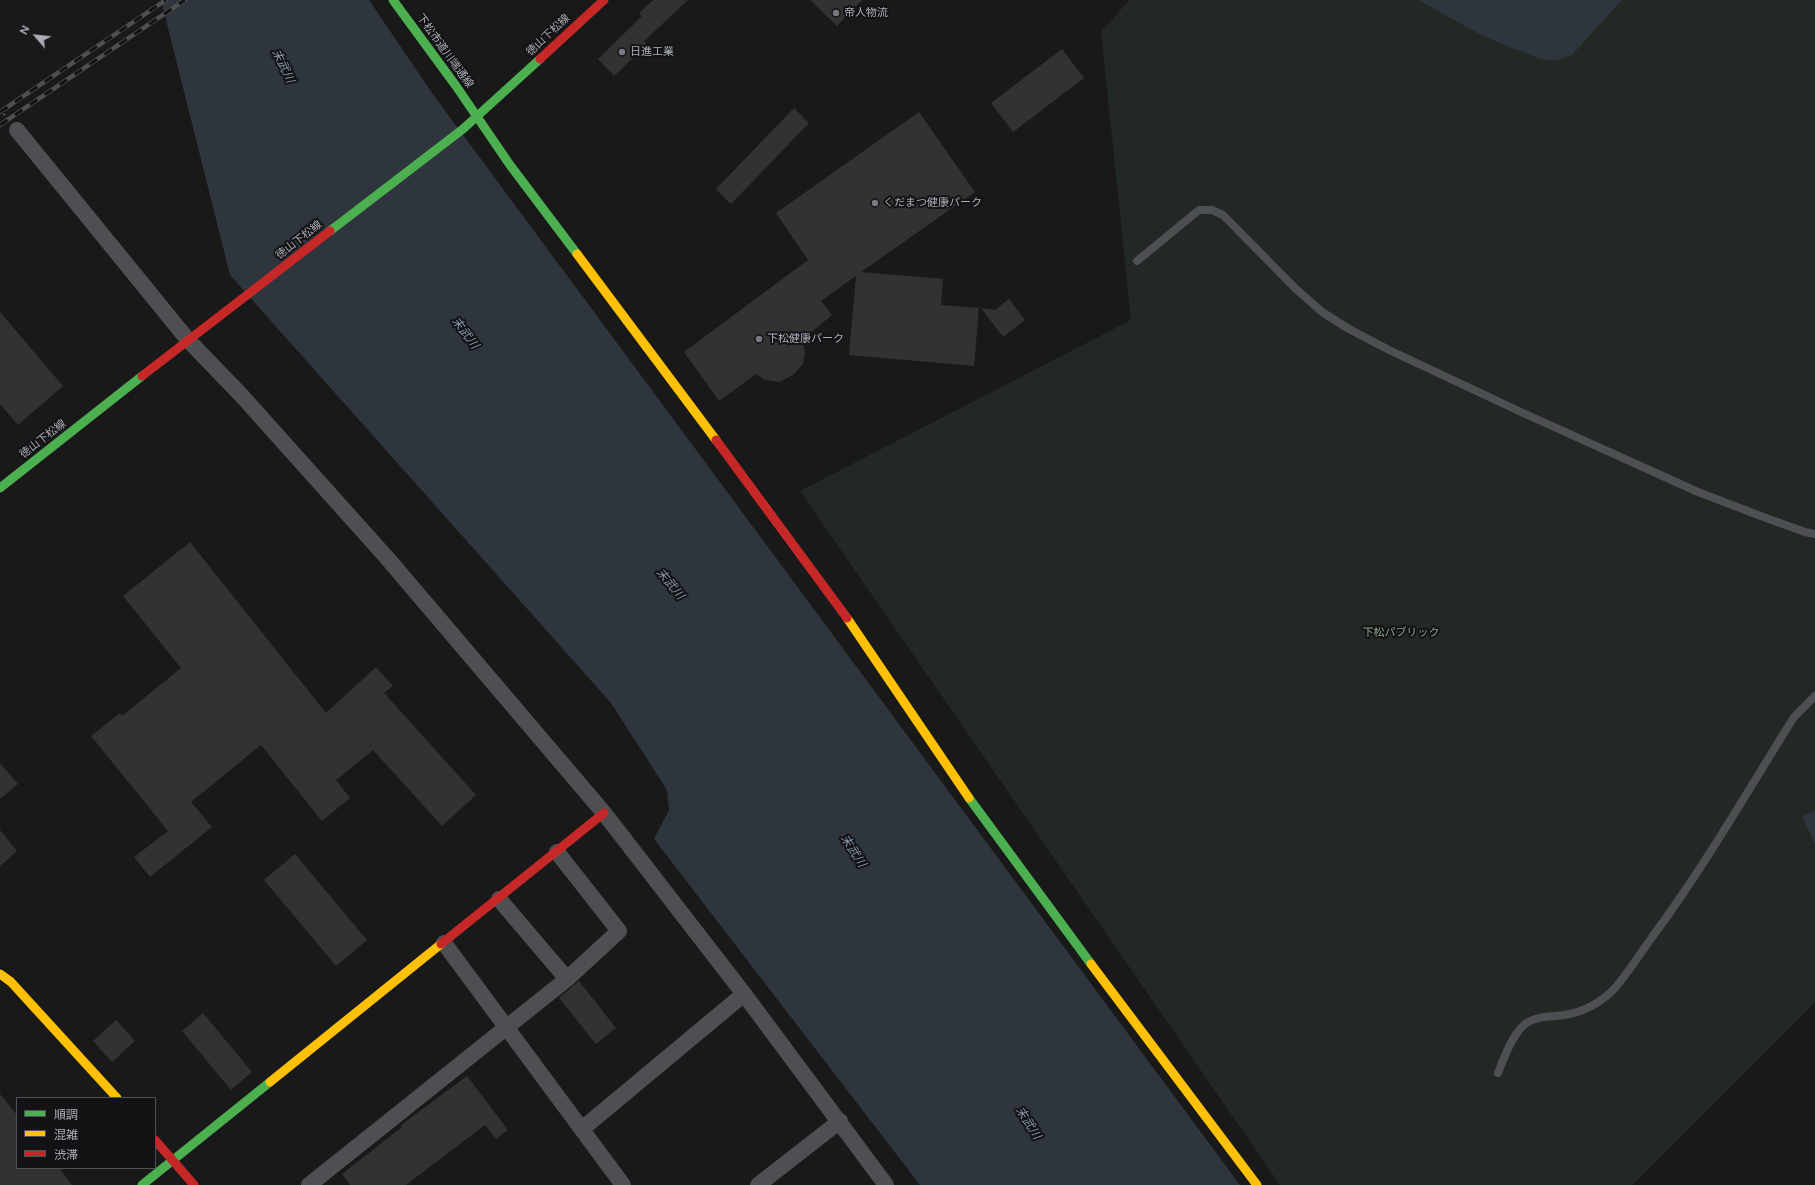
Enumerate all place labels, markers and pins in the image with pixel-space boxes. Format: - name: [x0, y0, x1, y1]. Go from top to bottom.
- place label: 帝人物流: [844, 6, 888, 20]
- marker: 帝人物流: [831, 8, 841, 18]
- place label: 日進工業: [630, 45, 674, 59]
- marker: 日進工業: [617, 47, 627, 57]
- place label: くだまつ健康パーク: [883, 196, 982, 210]
- marker: くだまつ健康パーク: [870, 198, 880, 208]
- place label: 下松健康パーク: [767, 332, 844, 346]
- marker: 下松健康パーク: [754, 334, 764, 344]

